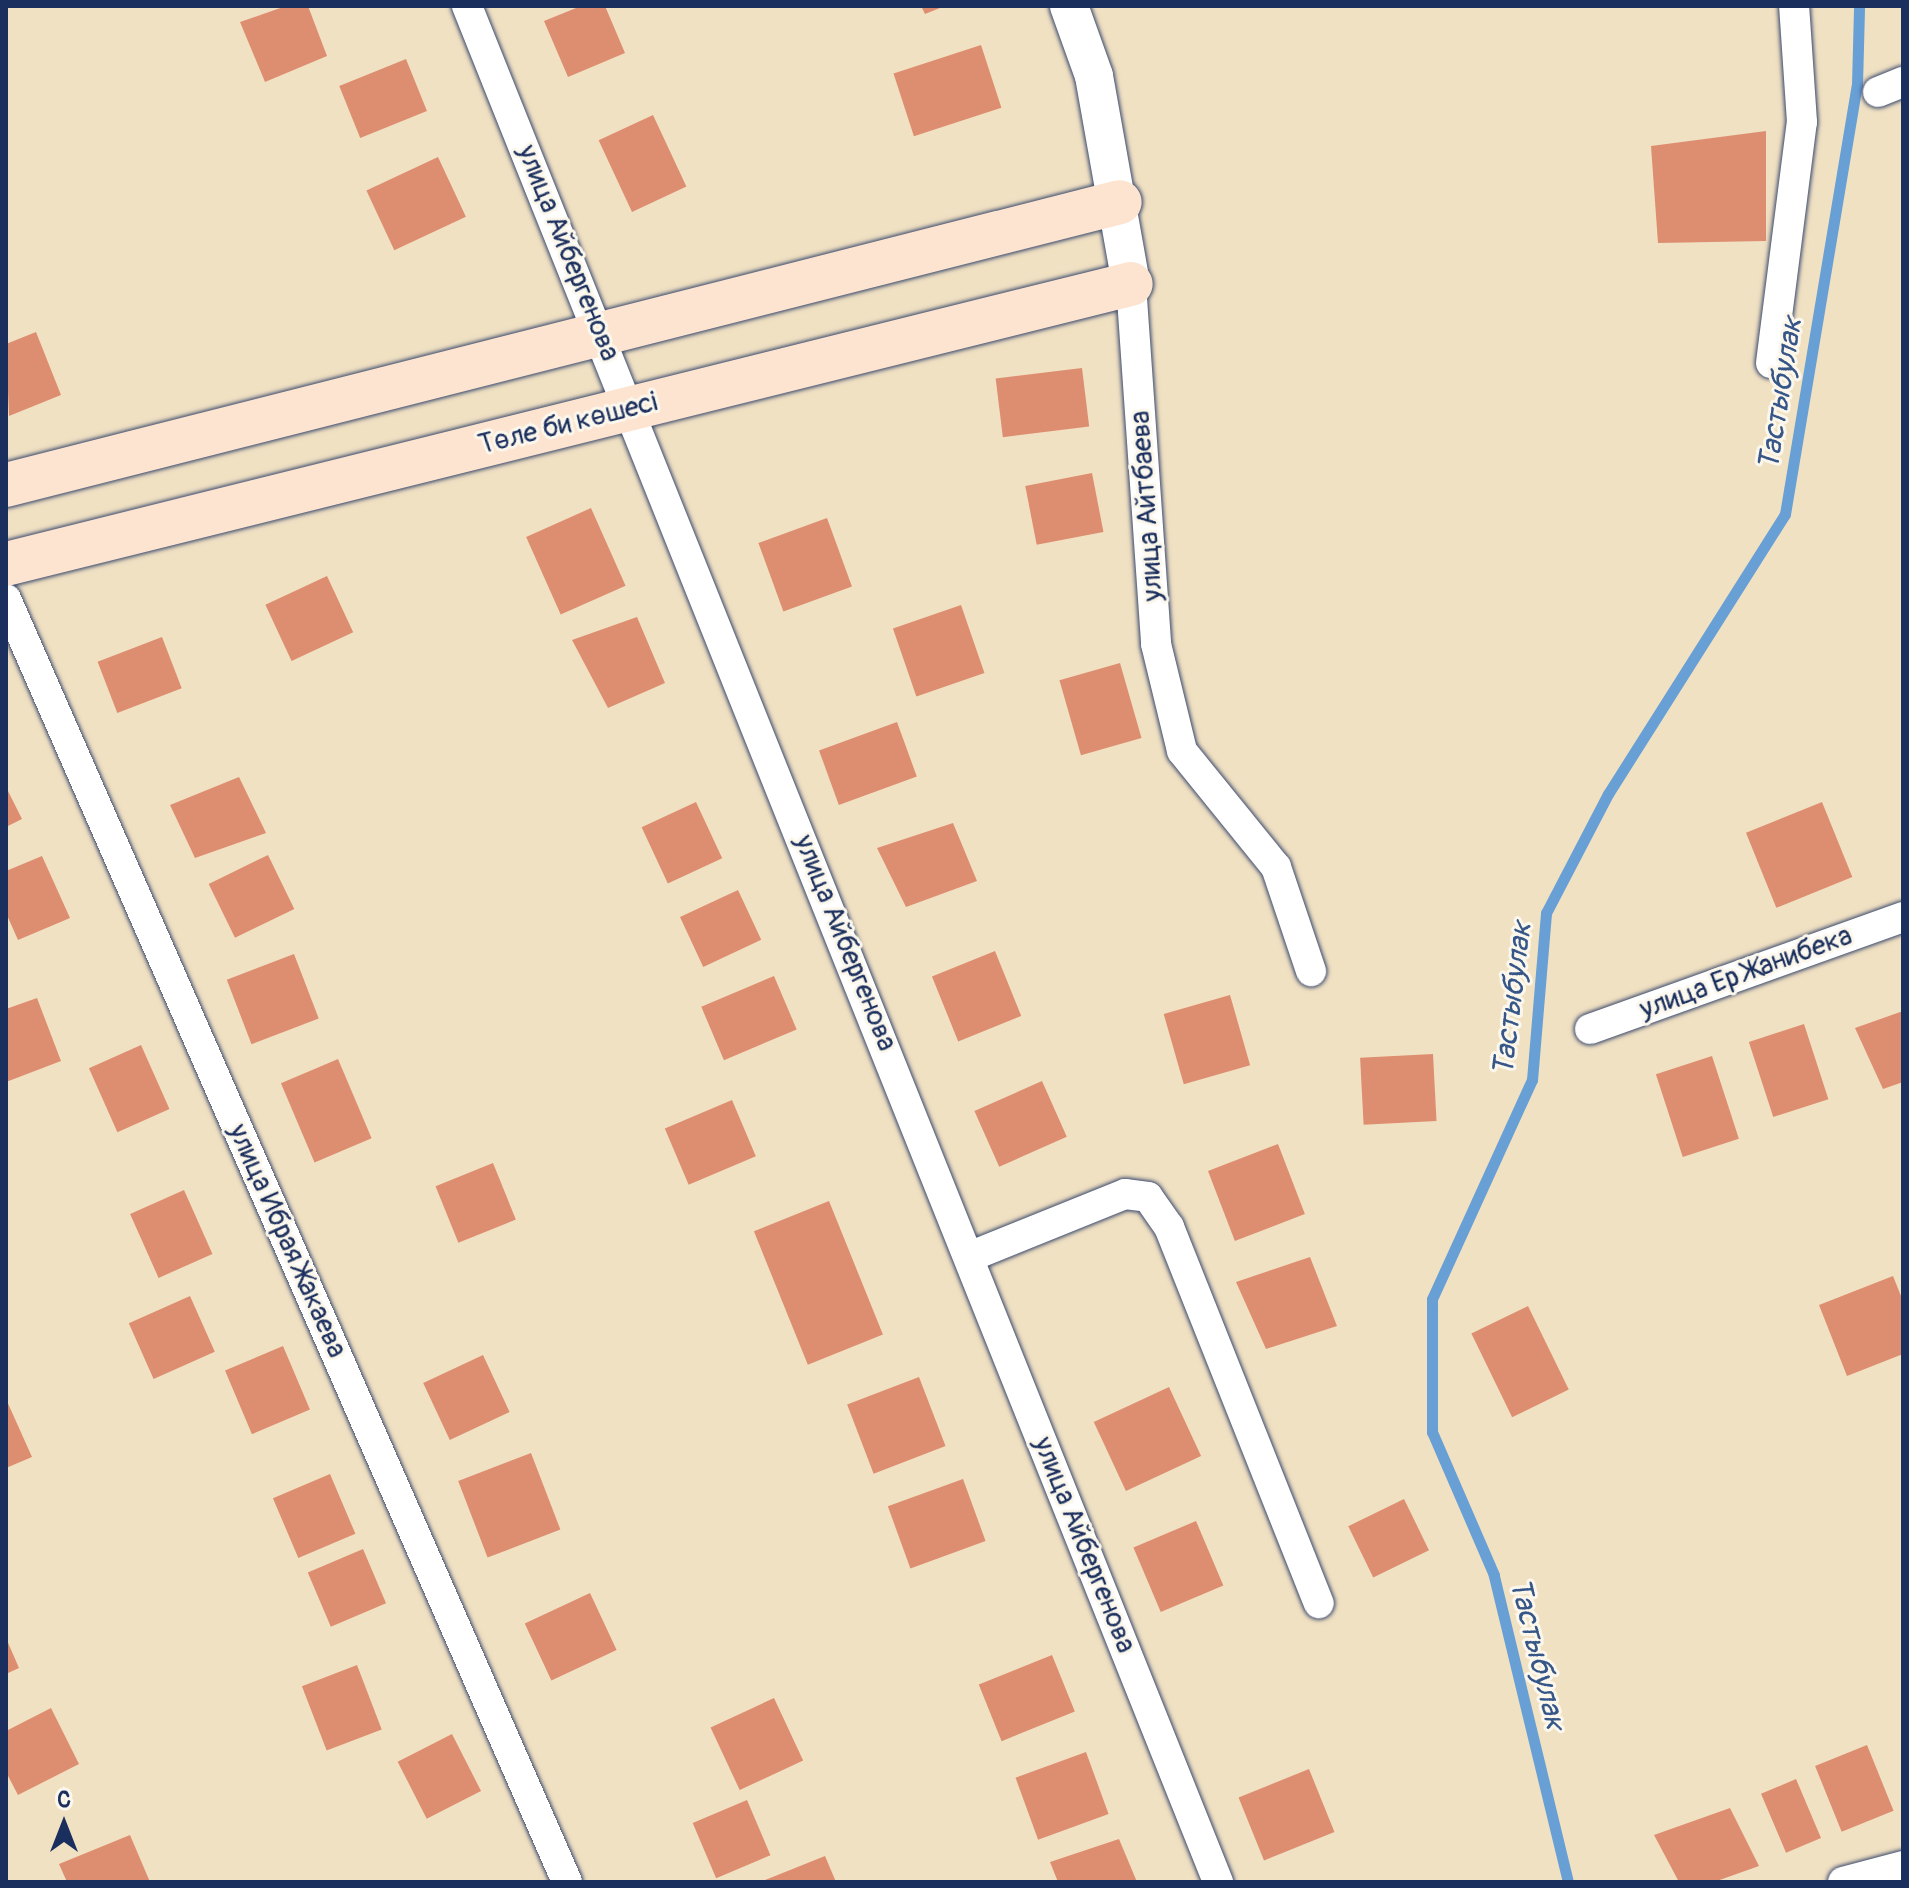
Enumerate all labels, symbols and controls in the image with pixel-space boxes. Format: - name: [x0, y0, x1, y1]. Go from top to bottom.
- street label: улица Айбергенова: [509, 140, 627, 366]
- water label: Тастыбулак: [1751, 315, 1811, 473]
- street label: Төле би көшесі: [475, 386, 661, 462]
- street label: улица Айтбаева: [1124, 409, 1170, 603]
- street label: улица Айбергенова: [786, 830, 904, 1056]
- street label: улица Ер Жанибека: [1635, 919, 1857, 1027]
- water label: Тастыбулак: [1486, 920, 1540, 1078]
- street label: улица Ибрая Жакаева: [220, 1119, 354, 1363]
- street label: улица Айбергенова: [1025, 1432, 1143, 1658]
- water label: Тастыбулак: [1501, 1575, 1573, 1733]
- north arrow: [24, 1784, 104, 1864]
- text: С: [57, 1786, 71, 1814]

